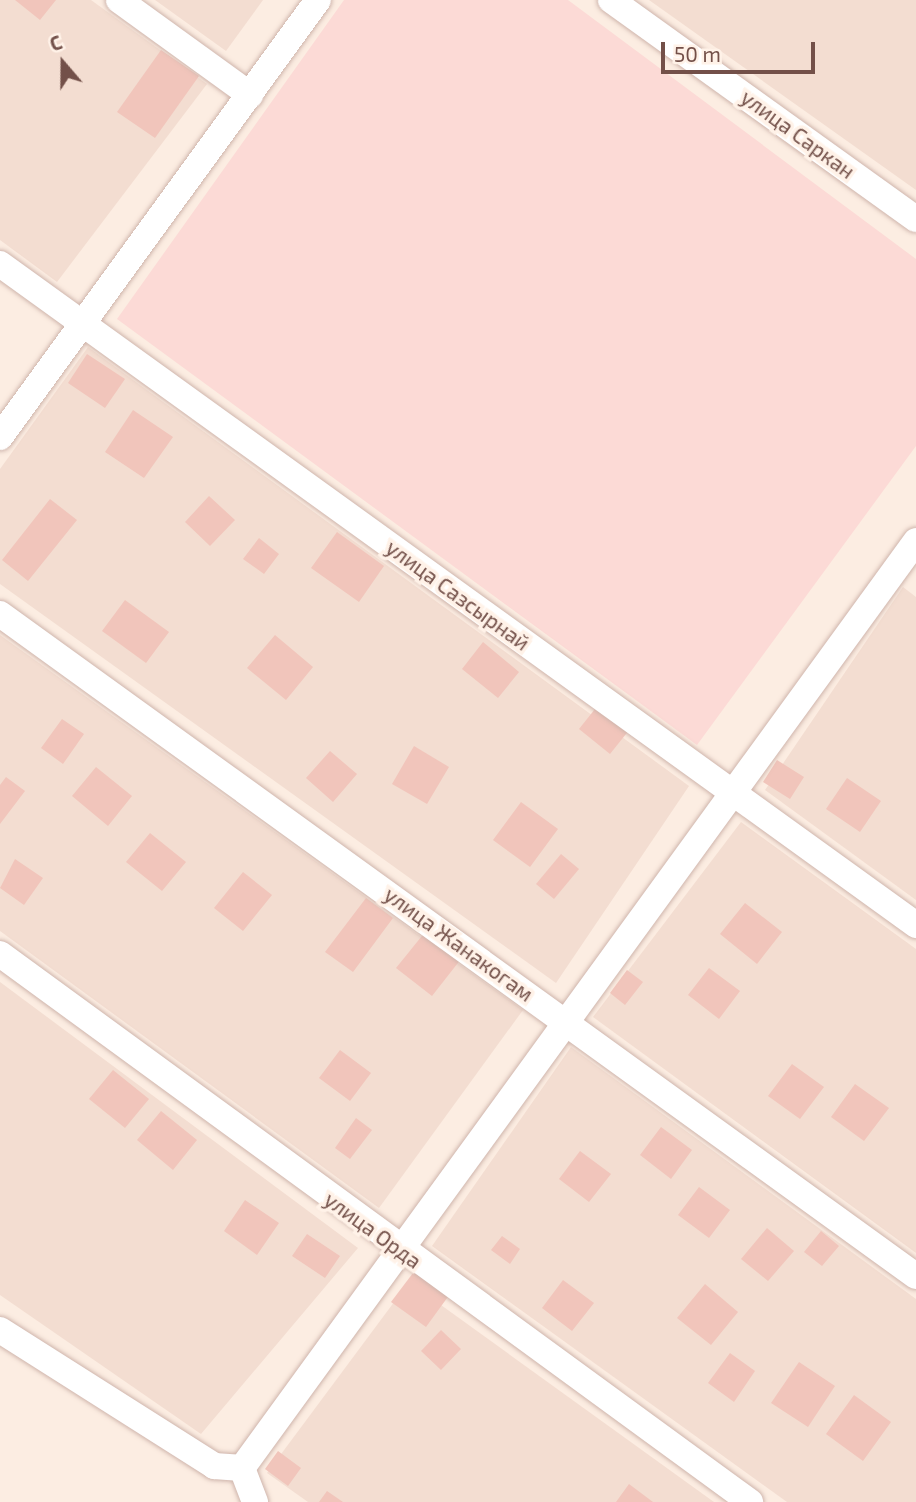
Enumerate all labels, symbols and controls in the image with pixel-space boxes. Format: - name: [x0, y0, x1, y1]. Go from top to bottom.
- north arrow: [28, 28, 98, 98]
- scale bar: [664, 28, 818, 72]
- text: С: [46, 30, 65, 56]
- text: 50 m: [674, 41, 721, 66]
- street label: улица Саркан: [736, 84, 860, 184]
- street label: улица Сазсырнай: [381, 535, 535, 655]
- street label: улица Жанакогам: [380, 882, 538, 1006]
- street label: улица Орда: [320, 1186, 426, 1274]

